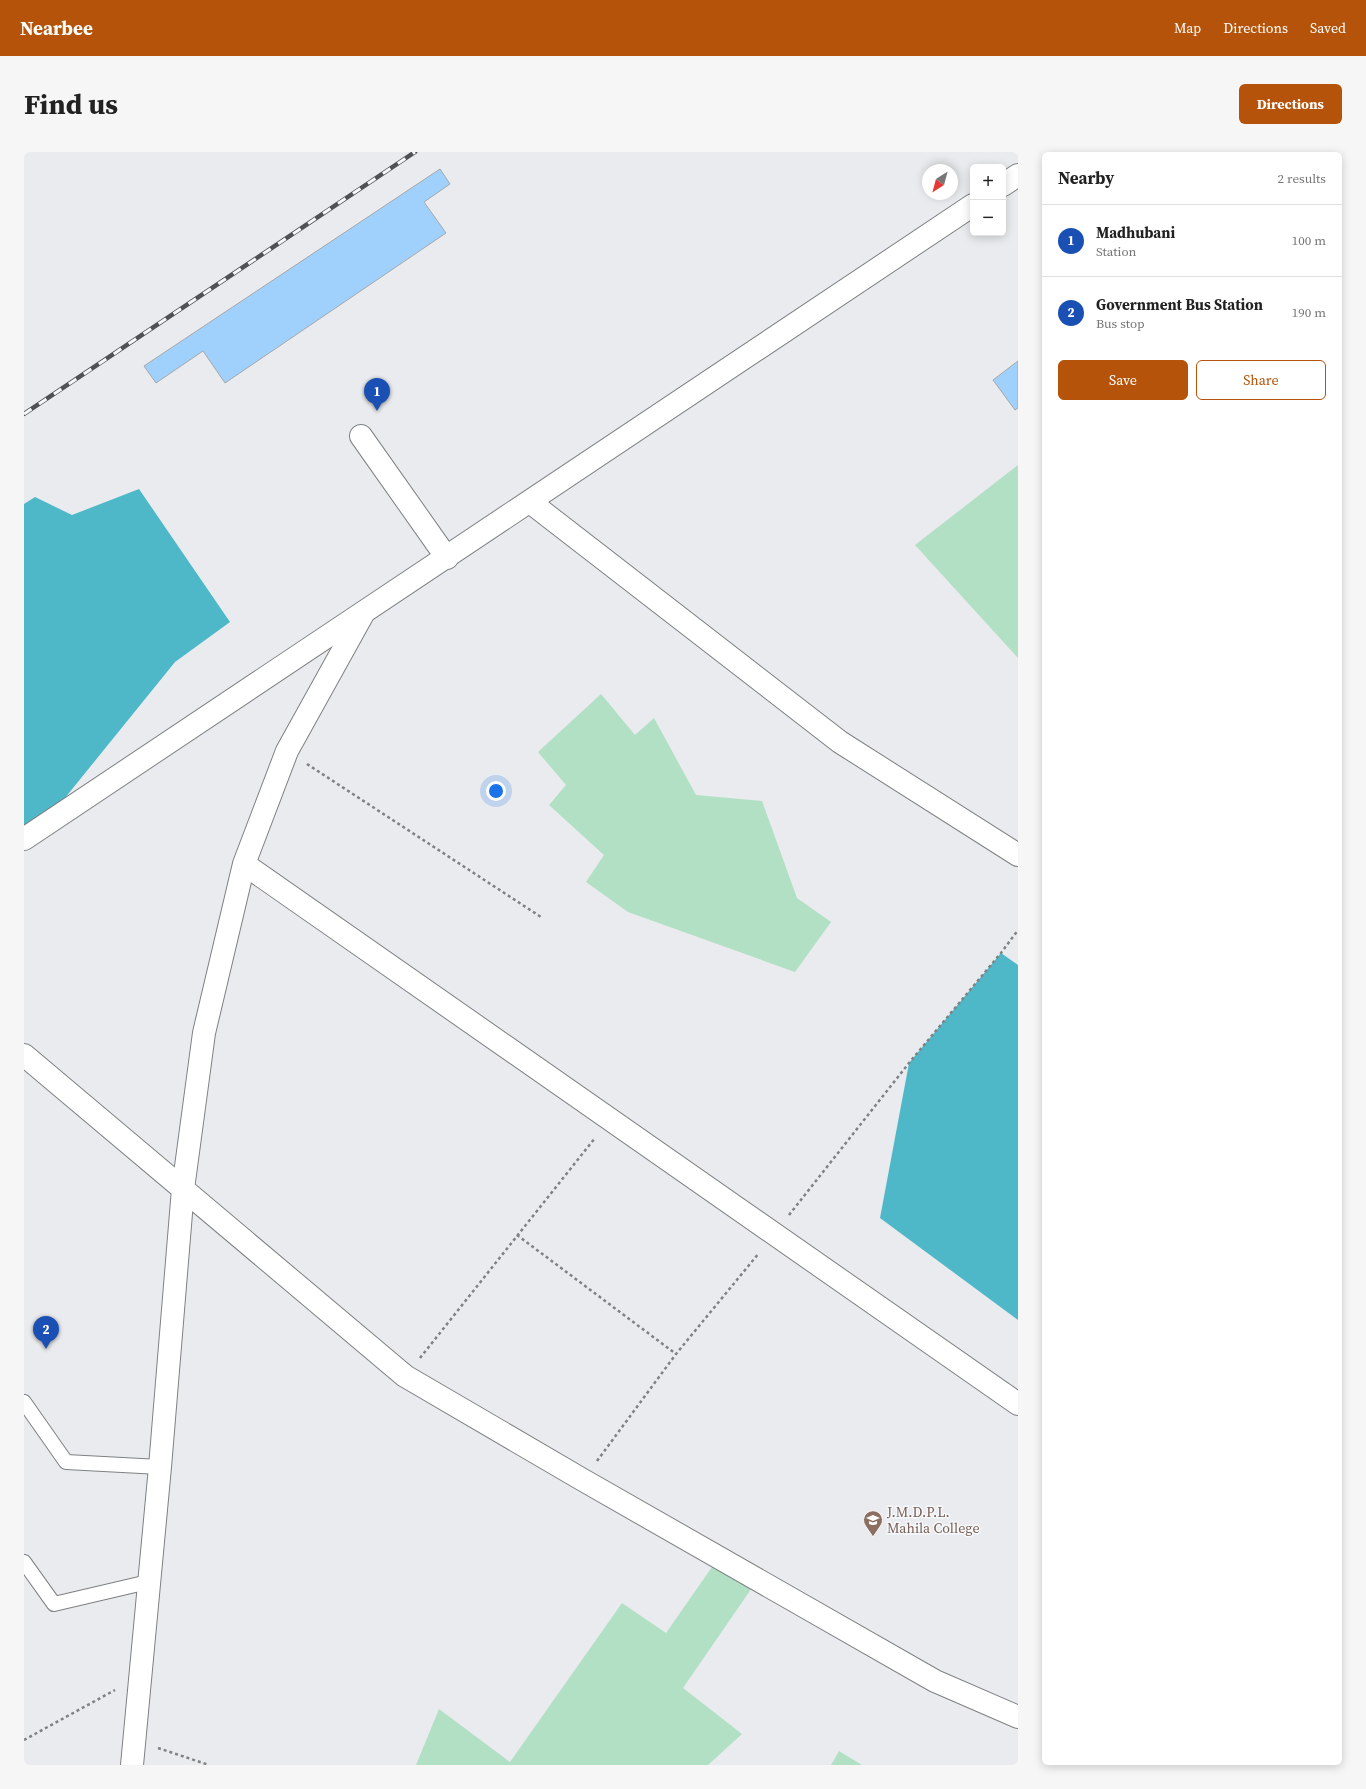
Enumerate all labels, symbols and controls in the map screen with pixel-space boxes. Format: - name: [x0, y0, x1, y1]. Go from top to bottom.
- text: Nearbee: [20, 15, 93, 41]
- text: Map: [1174, 18, 1201, 38]
- text: Directions: [1223, 18, 1288, 38]
- text: Saved: [1310, 18, 1346, 38]
- button: Directions: [1239, 84, 1342, 124]
- text: Find us: [24, 85, 118, 123]
- north arrow: [922, 164, 958, 200]
- map controls: [970, 164, 1006, 236]
- button: +: [970, 164, 1006, 200]
- text: Nearby: [1058, 166, 1114, 190]
- text: 2 results: [1278, 170, 1326, 187]
- button: −: [970, 200, 1006, 236]
- text: Madhubani: [1096, 222, 1175, 243]
- text: 1: [1067, 232, 1075, 249]
- text: 100 m: [1292, 232, 1326, 249]
- text: Station: [1096, 243, 1136, 260]
- text: Government Bus Station: [1096, 294, 1263, 315]
- text: 2: [1067, 304, 1075, 321]
- text: 190 m: [1292, 304, 1326, 321]
- text: Bus stop: [1096, 315, 1145, 332]
- button: Save: [1058, 360, 1188, 400]
- button: Share: [1196, 360, 1326, 400]
- pin: 1: [364, 378, 390, 411]
- your location: [486, 781, 506, 801]
- pin: 2: [33, 1316, 59, 1349]
- place label: J.M.D.P.L. Mahila College: [886, 1502, 980, 1538]
- school or university icon: J.M.D.P.L. Mahila College: [862, 1509, 884, 1537]

